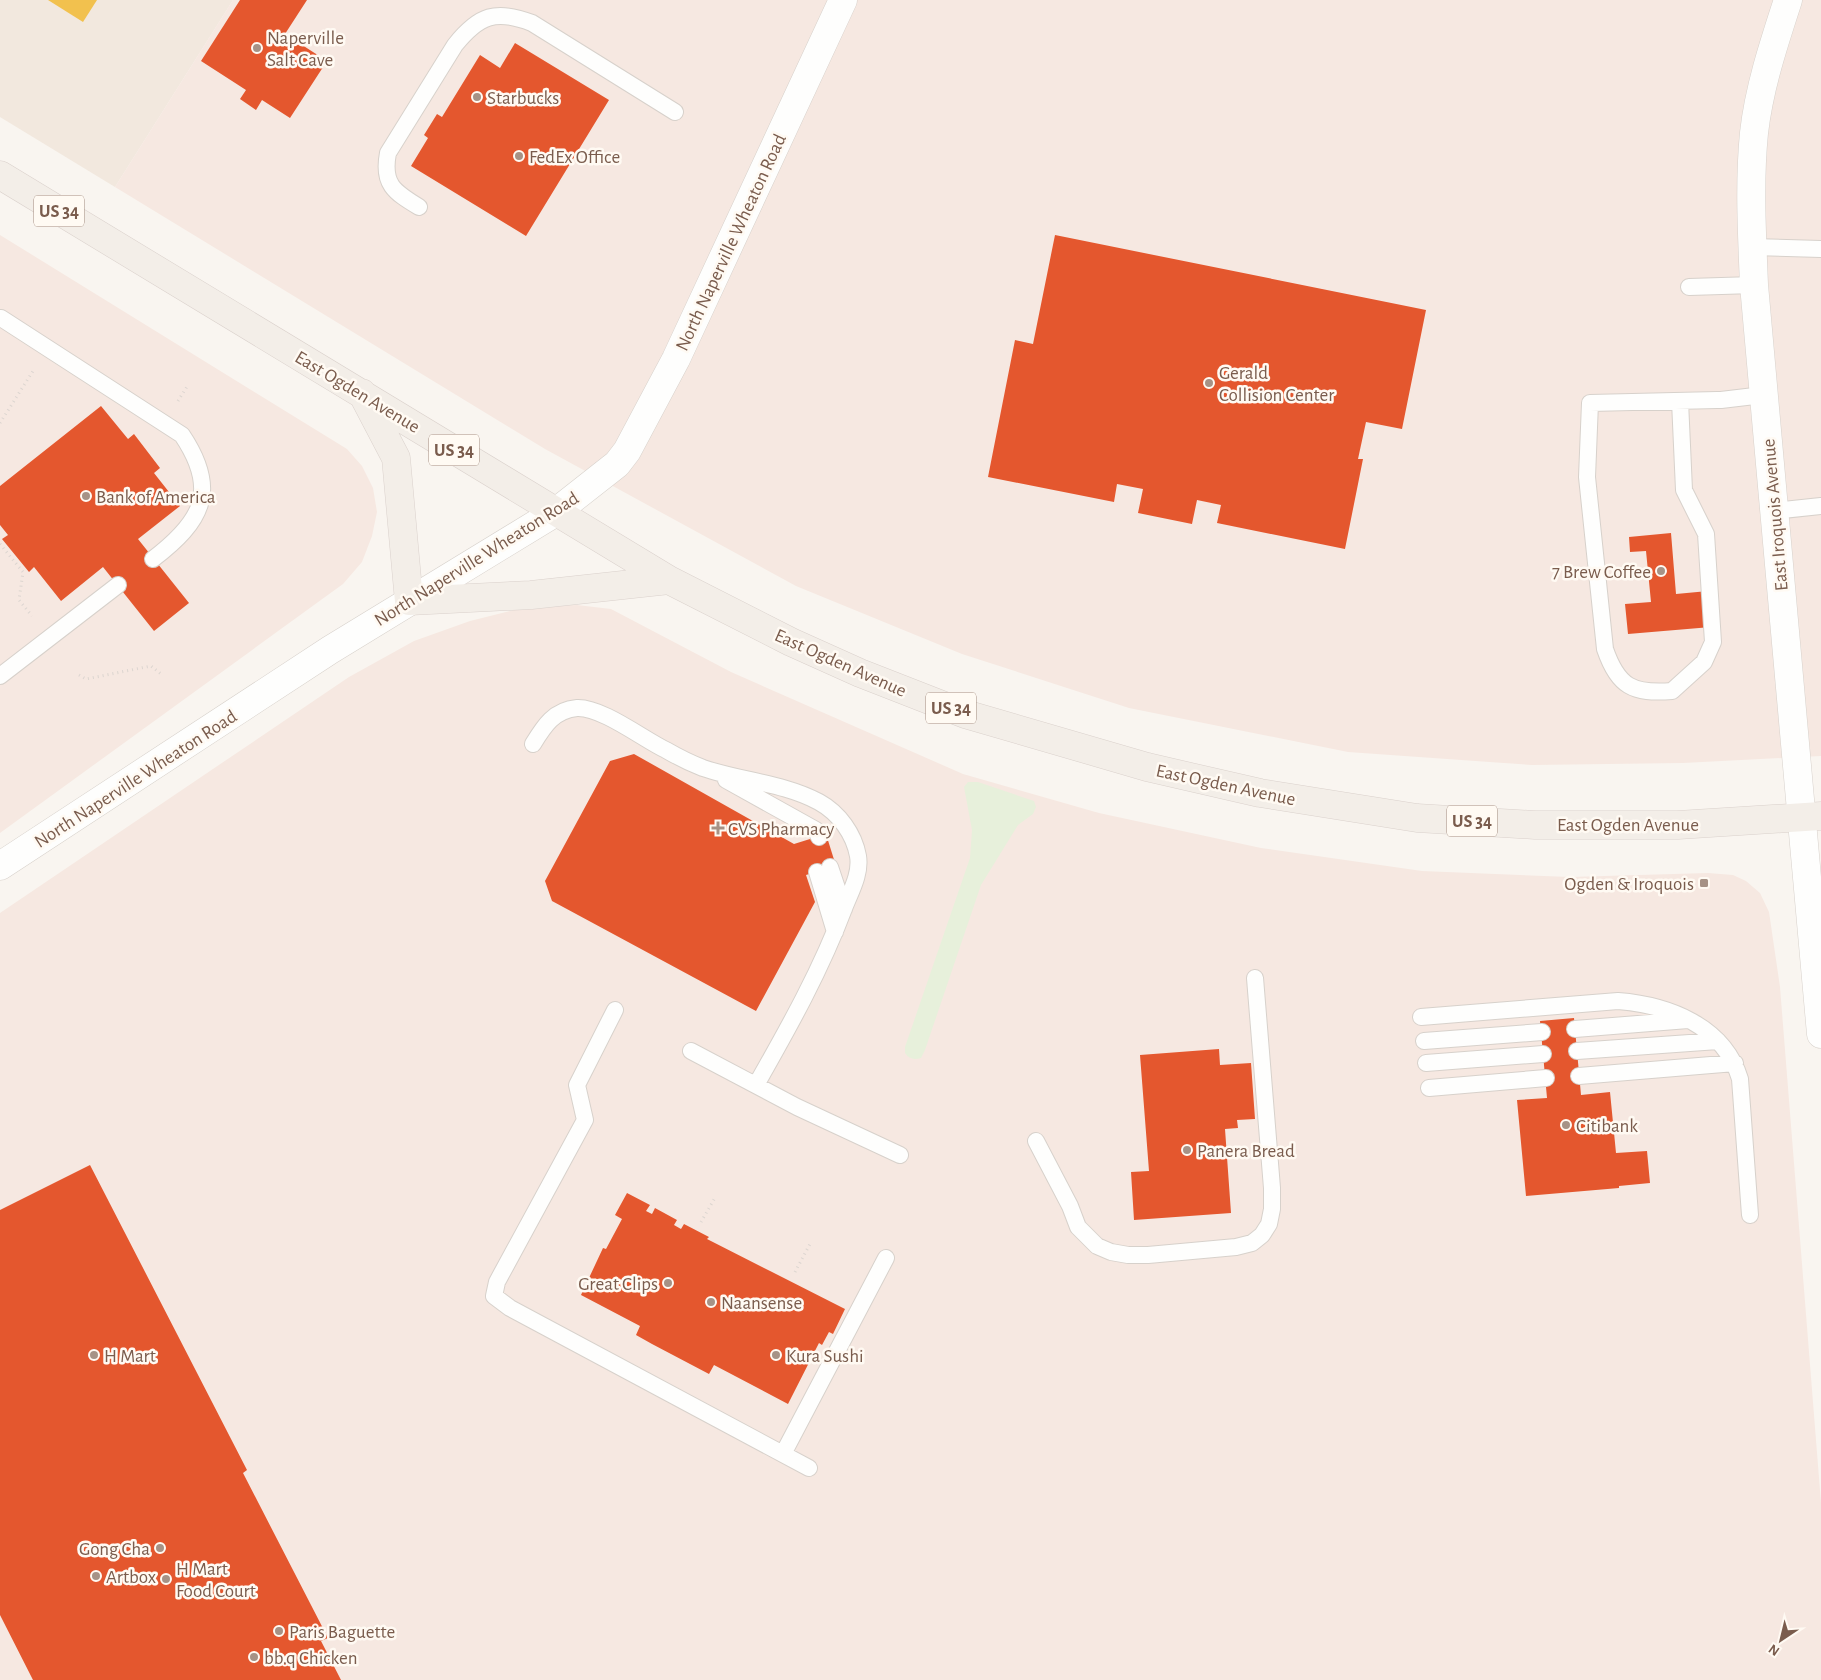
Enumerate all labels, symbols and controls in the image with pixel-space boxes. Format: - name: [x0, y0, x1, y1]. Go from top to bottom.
- place label: Naperville Salt Cave: [267, 29, 344, 70]
- marker: Naperville Salt Cave: [251, 42, 263, 54]
- place label: Starbucks: [487, 89, 559, 108]
- marker: Starbucks: [471, 91, 483, 103]
- street label: North Naperville Wheaton Road: [673, 131, 790, 354]
- place label: FedEx Office: [529, 148, 620, 167]
- marker: FedEx Office: [513, 150, 525, 162]
- road number: US 34: [34, 196, 84, 227]
- street label: East Ogden Avenue: [291, 348, 423, 437]
- place label: Gerald Collision Center: [1219, 364, 1334, 405]
- marker: Gerald Collision Center: [1203, 377, 1215, 389]
- road number: US 34: [429, 434, 479, 466]
- street label: East Iroquois Avenue: [1759, 438, 1792, 592]
- place label: Bank of America: [96, 488, 216, 507]
- street label: North Naperville Wheaton Road: [371, 488, 582, 630]
- marker: Bank of America: [80, 490, 92, 502]
- place label: 7 Brew Coffee: [1552, 563, 1651, 582]
- marker: 7 Brew Coffee: [1655, 565, 1667, 577]
- street label: East Ogden Avenue: [772, 626, 909, 701]
- road number: US 34: [926, 692, 976, 724]
- street label: North Naperville Wheaton Road: [31, 707, 240, 852]
- street label: East Ogden Avenue: [1154, 761, 1297, 810]
- road number: US 34: [1447, 806, 1497, 836]
- street label: East Ogden Avenue: [1557, 816, 1699, 835]
- place label: CVS Pharmacy: [728, 820, 834, 839]
- marker: CVS Pharmacy: [712, 822, 724, 834]
- place label: Ogden & Iroquois: [1564, 875, 1694, 894]
- marker: Ogden & Iroquois: [1698, 877, 1710, 889]
- place label: Citibank: [1576, 1117, 1638, 1136]
- marker: Citibank: [1560, 1119, 1572, 1131]
- place label: Panera Bread: [1197, 1142, 1295, 1161]
- marker: Panera Bread: [1181, 1144, 1193, 1156]
- place label: Great Clips: [578, 1275, 658, 1294]
- marker: Great Clips: [662, 1277, 674, 1289]
- place label: Naansense: [721, 1294, 802, 1313]
- marker: Naansense: [705, 1296, 717, 1308]
- place label: H Mart: [104, 1347, 156, 1366]
- place label: Kura Sushi: [786, 1347, 864, 1366]
- marker: H Mart: [88, 1349, 100, 1361]
- marker: Kura Sushi: [770, 1349, 782, 1361]
- place label: Gong Cha: [79, 1540, 150, 1559]
- marker: Gong Cha: [154, 1542, 166, 1554]
- place label: H Mart Food Court: [176, 1560, 256, 1601]
- place label: Artbox: [106, 1568, 156, 1587]
- marker: Artbox: [90, 1570, 102, 1582]
- marker: H Mart Food Court: [160, 1573, 172, 1585]
- north arrow: [1756, 1615, 1806, 1665]
- place label: Paris Baguette: [289, 1623, 395, 1642]
- marker: Paris Baguette: [273, 1625, 285, 1637]
- text: N: [1766, 1641, 1782, 1658]
- place label: bb.q Chicken: [264, 1649, 358, 1668]
- marker: bb.q Chicken: [248, 1651, 260, 1663]

